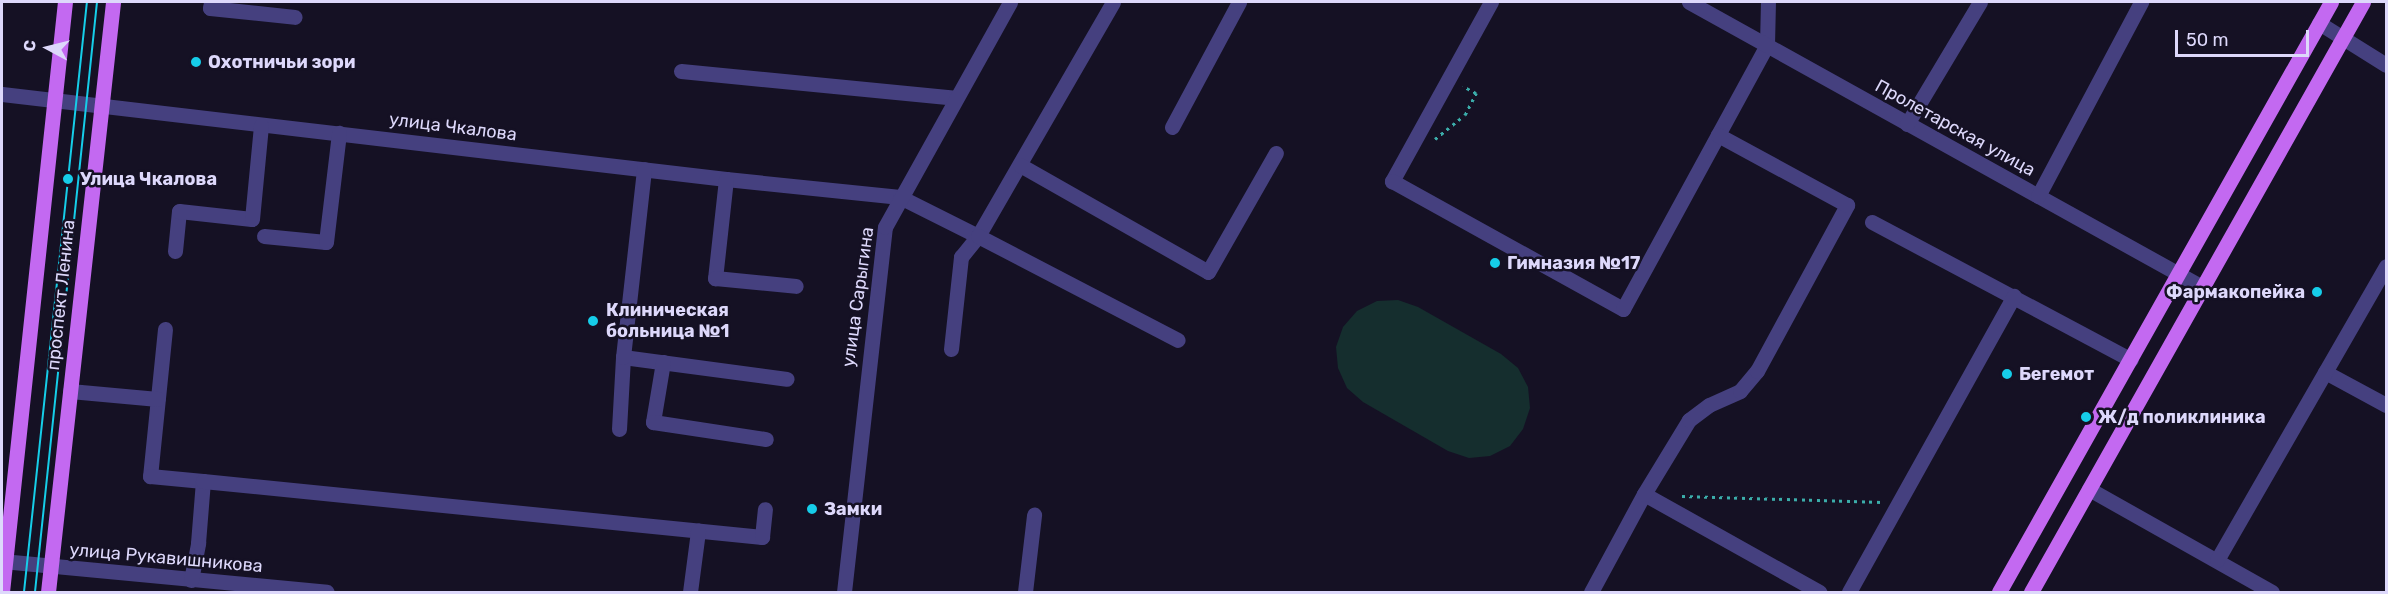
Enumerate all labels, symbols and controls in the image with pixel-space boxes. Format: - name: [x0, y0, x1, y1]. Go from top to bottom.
- north arrow: [18, 18, 78, 78]
- scale bar: [2178, 18, 2312, 56]
- text: 50 m: [2186, 29, 2229, 51]
- text: С: [20, 39, 40, 52]
- place label: Охотничьи зори: [208, 51, 355, 73]
- marker: Охотничьи зори: [189, 55, 203, 69]
- street label: Пролетарская улица: [1871, 75, 2039, 181]
- street label: улица Чкалова: [388, 108, 518, 146]
- place label: Улица Чкалова: [80, 168, 217, 190]
- marker: Улица Чкалова: [61, 172, 75, 186]
- street label: проспект Ленина: [42, 219, 80, 371]
- street label: улица Сарыгина: [837, 226, 879, 368]
- place label: Гимназия №17: [1507, 252, 1640, 274]
- marker: Гимназия №17: [1488, 256, 1502, 270]
- place label: Фармакопейка: [2166, 281, 2305, 303]
- marker: Фармакопейка: [2310, 285, 2324, 299]
- place label: Клиническая больница №1: [606, 300, 729, 342]
- marker: Клиническая больница №1: [584, 312, 602, 330]
- place label: Бегемот: [2019, 363, 2094, 385]
- marker: Бегемот: [2000, 367, 2014, 381]
- place label: Ж/д поликлиника: [2098, 406, 2266, 428]
- marker: Ж/д поликлиника: [2079, 410, 2093, 424]
- place label: Замки: [824, 498, 882, 520]
- marker: Замки: [805, 502, 819, 516]
- street label: улица Рукавишникова: [68, 539, 264, 577]

